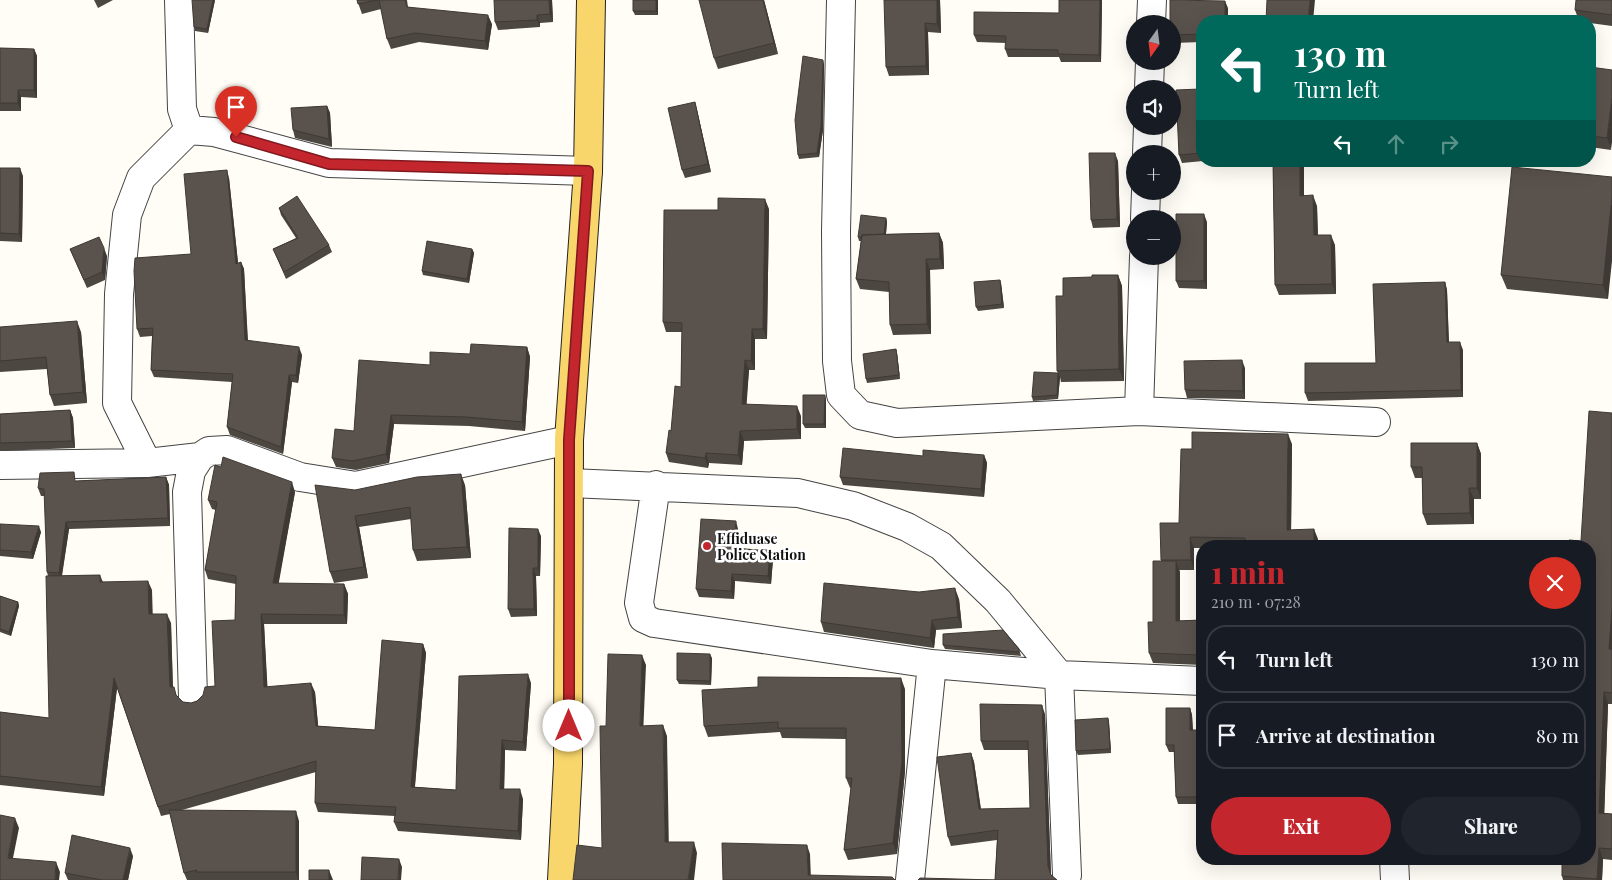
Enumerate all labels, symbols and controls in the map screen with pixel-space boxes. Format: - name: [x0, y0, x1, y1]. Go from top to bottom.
- north arrow: [1126, 15, 1181, 70]
- map controls: [1126, 15, 1181, 265]
- text: 130 m: [1294, 29, 1387, 76]
- icon: left: [1211, 35, 1276, 100]
- text: Turn left: [1294, 74, 1379, 104]
- button: sound: [1126, 80, 1181, 135]
- pin: [215, 86, 257, 137]
- icon: arrive: [222, 93, 250, 121]
- icon: left: [1329, 130, 1357, 158]
- icon: ahead: [1382, 130, 1410, 158]
- icon: right: [1435, 130, 1463, 158]
- button: +: [1126, 145, 1181, 200]
- button: −: [1126, 210, 1181, 265]
- place label: Effiduase Police Station: [717, 529, 806, 564]
- marker: Effiduase Police Station: [701, 540, 713, 552]
- text: 1 min: [1211, 552, 1285, 592]
- button: close: [1529, 557, 1581, 609]
- text: 210 m · 07:28: [1211, 591, 1301, 612]
- icon: left: [1213, 645, 1241, 673]
- text: Turn left: [1256, 646, 1333, 672]
- text: 130 m: [1531, 646, 1579, 672]
- position arrow: [542, 699, 594, 751]
- icon: arrive: [1213, 721, 1241, 749]
- text: Arrive at destination: [1256, 722, 1436, 748]
- text: 80 m: [1536, 722, 1579, 748]
- button: Exit: [1211, 797, 1391, 855]
- button: Share: [1401, 797, 1581, 855]

